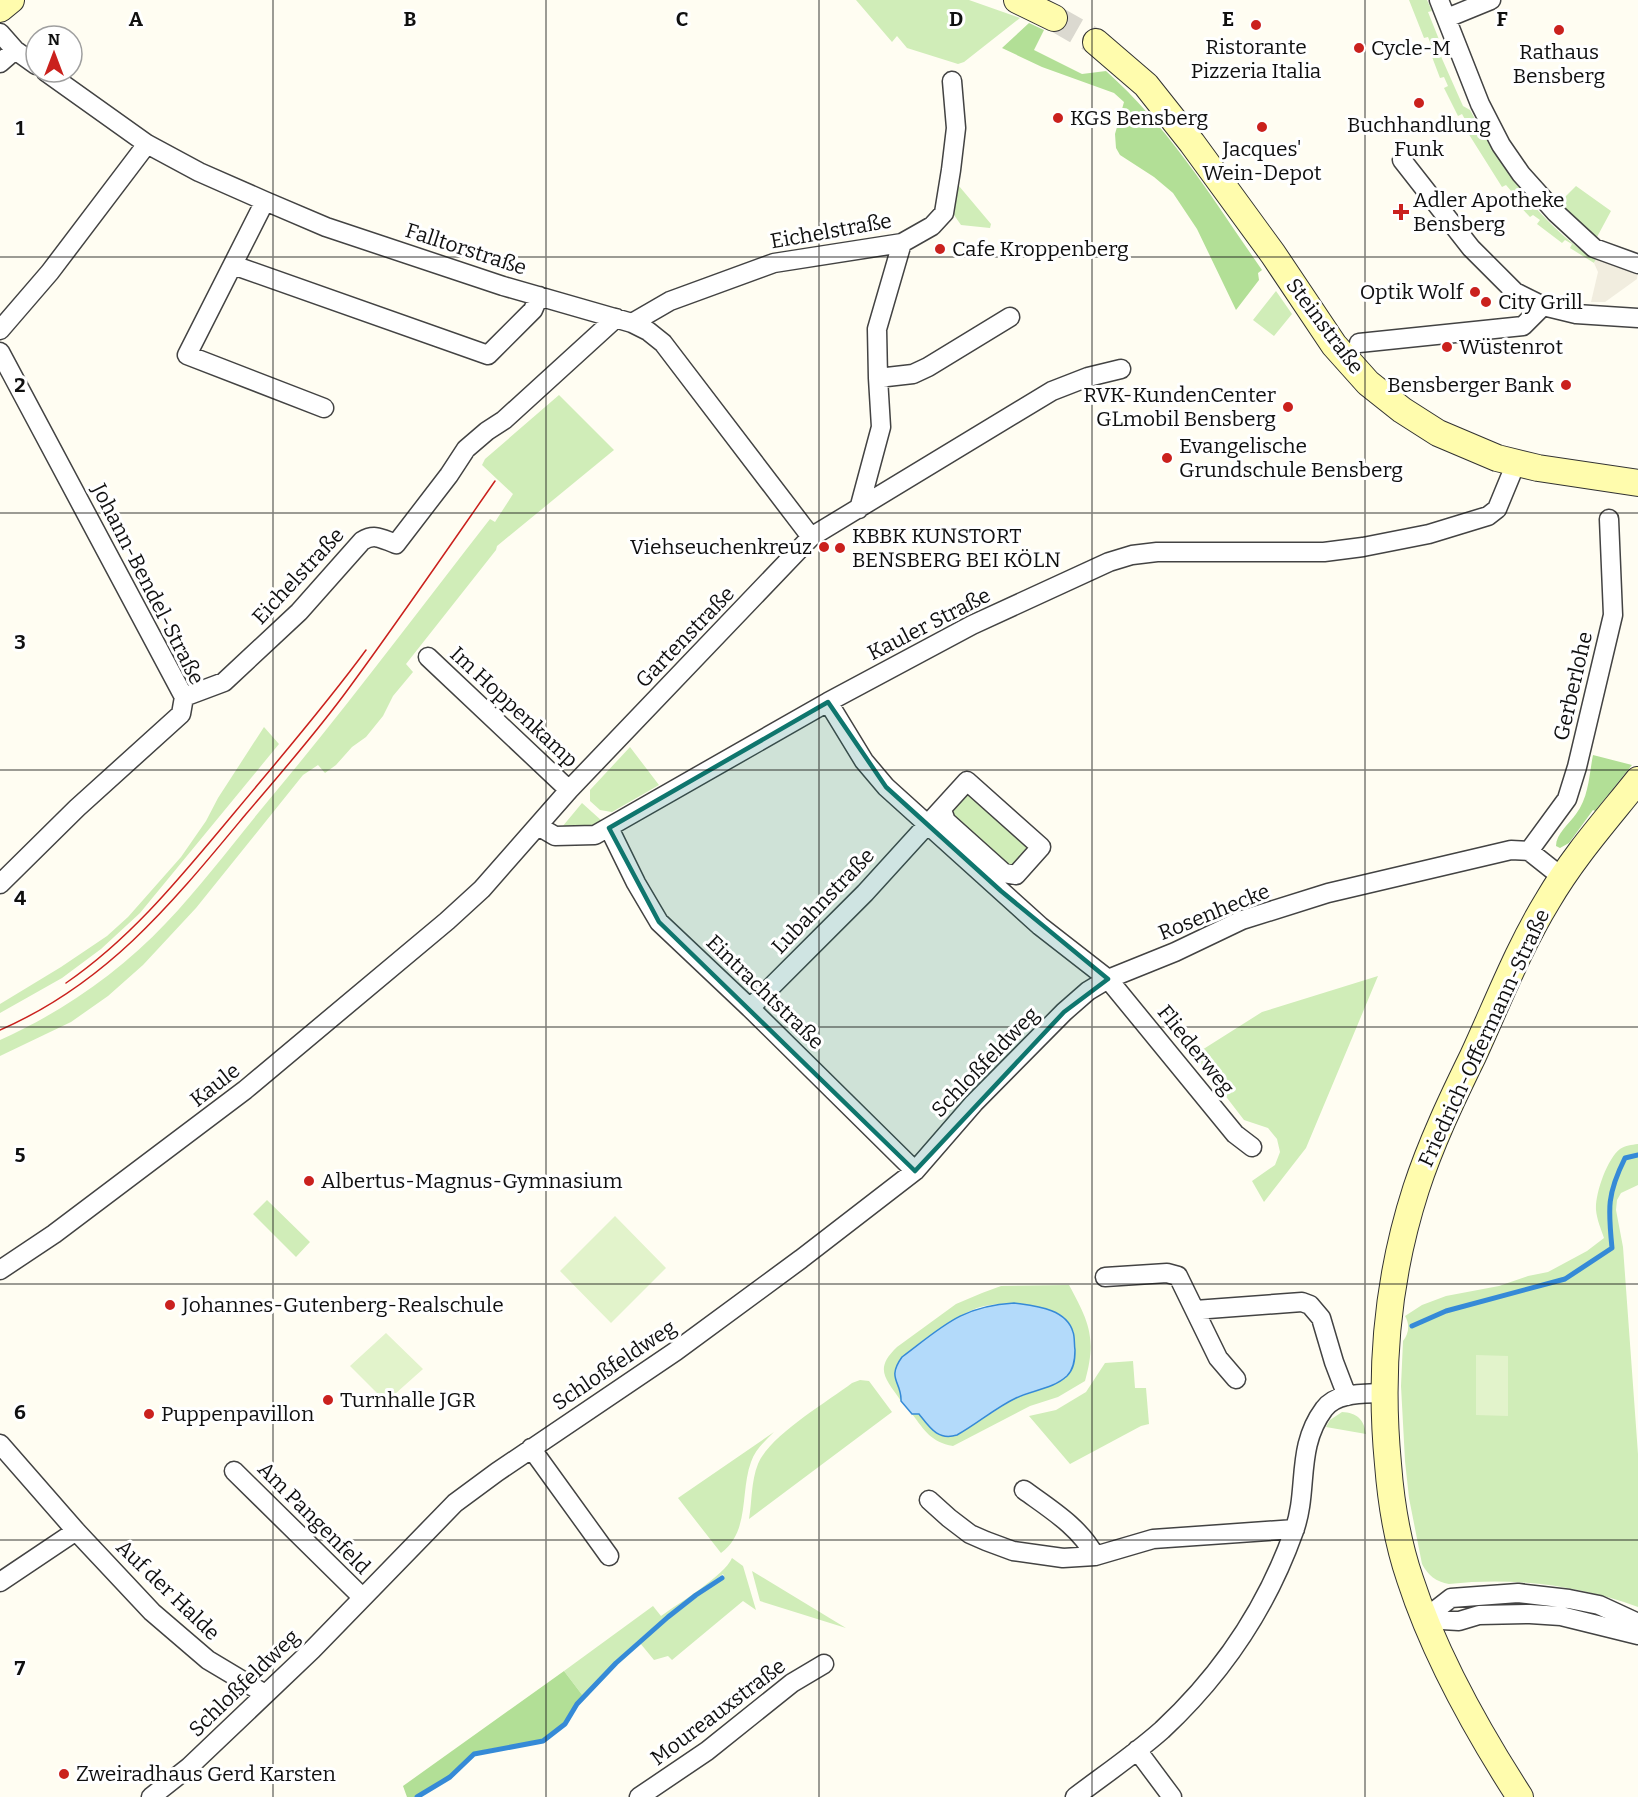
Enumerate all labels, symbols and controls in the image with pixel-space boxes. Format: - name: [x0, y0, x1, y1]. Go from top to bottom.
- text: A: [129, 7, 144, 31]
- text: B: [404, 7, 417, 31]
- text: C: [676, 7, 688, 31]
- text: D: [949, 7, 963, 31]
- text: E: [1222, 7, 1234, 31]
- text: F: [1496, 7, 1508, 31]
- marker: Ristorante Pizzeria Italia: [1249, 18, 1263, 32]
- marker: Rathaus Bensberg: [1552, 23, 1566, 37]
- north arrow: [24, 24, 84, 84]
- text: N: [48, 30, 60, 49]
- place label: Ristorante Pizzeria Italia: [1191, 34, 1322, 84]
- place label: Cycle-M: [1371, 35, 1451, 61]
- place label: Rathaus Bensberg: [1513, 39, 1605, 89]
- marker: Cycle-M: [1352, 41, 1366, 55]
- marker: Buchhandlung Funk: [1412, 96, 1426, 110]
- place label: KGS Bensberg: [1070, 105, 1209, 131]
- marker: KGS Bensberg: [1051, 111, 1065, 125]
- place label: Buchhandlung Funk: [1347, 112, 1491, 162]
- text: 1: [16, 116, 25, 140]
- marker: Jacques' Wein-Depot: [1255, 120, 1269, 134]
- place label: Jacques' Wein-Depot: [1202, 136, 1322, 186]
- place label: Adler Apotheke Bensberg: [1413, 187, 1565, 237]
- marker: Adler Apotheke Bensberg: [1394, 205, 1408, 219]
- street label: Eichelstraße: [768, 208, 894, 254]
- street label: Falltorstraße: [402, 217, 530, 281]
- place label: Cafe Kroppenberg: [952, 236, 1129, 262]
- marker: Cafe Kroppenberg: [933, 242, 947, 256]
- street label: Steinstraße: [1281, 273, 1369, 379]
- place label: Optik Wolf: [1360, 279, 1465, 305]
- marker: Optik Wolf: [1468, 285, 1482, 299]
- place label: City Grill: [1498, 289, 1583, 315]
- marker: City Grill: [1479, 295, 1493, 309]
- place label: Wüstenrot: [1459, 334, 1563, 360]
- marker: Wüstenrot: [1440, 340, 1454, 354]
- place label: Bensberger Bank: [1387, 372, 1554, 398]
- text: 2: [14, 373, 26, 397]
- marker: Bensberger Bank: [1559, 378, 1573, 392]
- place label: RVK-KundenCenter GLmobil Bensberg: [1083, 382, 1276, 432]
- marker: RVK-KundenCenter GLmobil Bensberg: [1281, 400, 1295, 414]
- place label: Evangelische Grundschule Bensberg: [1179, 433, 1403, 483]
- marker: Evangelische Grundschule Bensberg: [1160, 451, 1174, 465]
- street label: Johann-Bendel-Straße: [86, 478, 210, 689]
- street label: Eichelstraße: [247, 522, 349, 630]
- place label: KBBK KUNSTORT BENSBERG BEI KÖLN: [852, 523, 1061, 573]
- place label: Viehseuchenkreuz: [630, 534, 812, 560]
- marker: Viehseuchenkreuz: [817, 540, 831, 554]
- marker: KBBK KUNSTORT BENSBERG BEI KÖLN: [833, 541, 847, 555]
- street label: Gartenstraße: [630, 581, 740, 693]
- street label: Kauler Straße: [863, 582, 995, 666]
- street label: Gerberlohe: [1548, 629, 1598, 743]
- text: 3: [14, 630, 26, 654]
- street label: Im Hoppenkamp: [445, 641, 583, 773]
- street label: Lubahnstraße: [766, 843, 880, 959]
- street label: Rosenhecke: [1154, 878, 1274, 946]
- text: 4: [14, 886, 26, 910]
- street label: Friedrich-Offermann-Straße: [1413, 905, 1555, 1171]
- street label: Eintrachtstraße: [701, 929, 829, 1055]
- street label: Fliederweg: [1152, 1000, 1240, 1100]
- street label: Schloßfeldweg: [926, 1001, 1044, 1123]
- street label: Kaule: [185, 1058, 245, 1112]
- text: 5: [15, 1143, 26, 1167]
- place label: Albertus-Magnus-Gymnasium: [321, 1168, 622, 1194]
- marker: Albertus-Magnus-Gymnasium: [302, 1174, 316, 1188]
- place label: Johannes-Gutenberg-Realschule: [181, 1292, 504, 1318]
- marker: Johannes-Gutenberg-Realschule: [163, 1298, 177, 1312]
- street label: Schloßfeldweg: [547, 1314, 681, 1416]
- place label: Turnhalle JGR: [340, 1387, 476, 1413]
- marker: Turnhalle JGR: [321, 1393, 335, 1407]
- text: 6: [14, 1400, 26, 1424]
- place label: Puppenpavillon: [161, 1401, 314, 1427]
- marker: Puppenpavillon: [142, 1407, 156, 1421]
- street label: Am Pangenfeld: [252, 1456, 376, 1580]
- street label: Auf der Halde: [111, 1534, 225, 1646]
- street label: Schloßfeldweg: [183, 1624, 305, 1742]
- street label: Moureauxstraße: [646, 1653, 790, 1771]
- text: 7: [15, 1656, 26, 1680]
- place label: Zweiradhaus Gerd Karsten: [76, 1761, 336, 1787]
- marker: Zweiradhaus Gerd Karsten: [57, 1767, 71, 1781]

